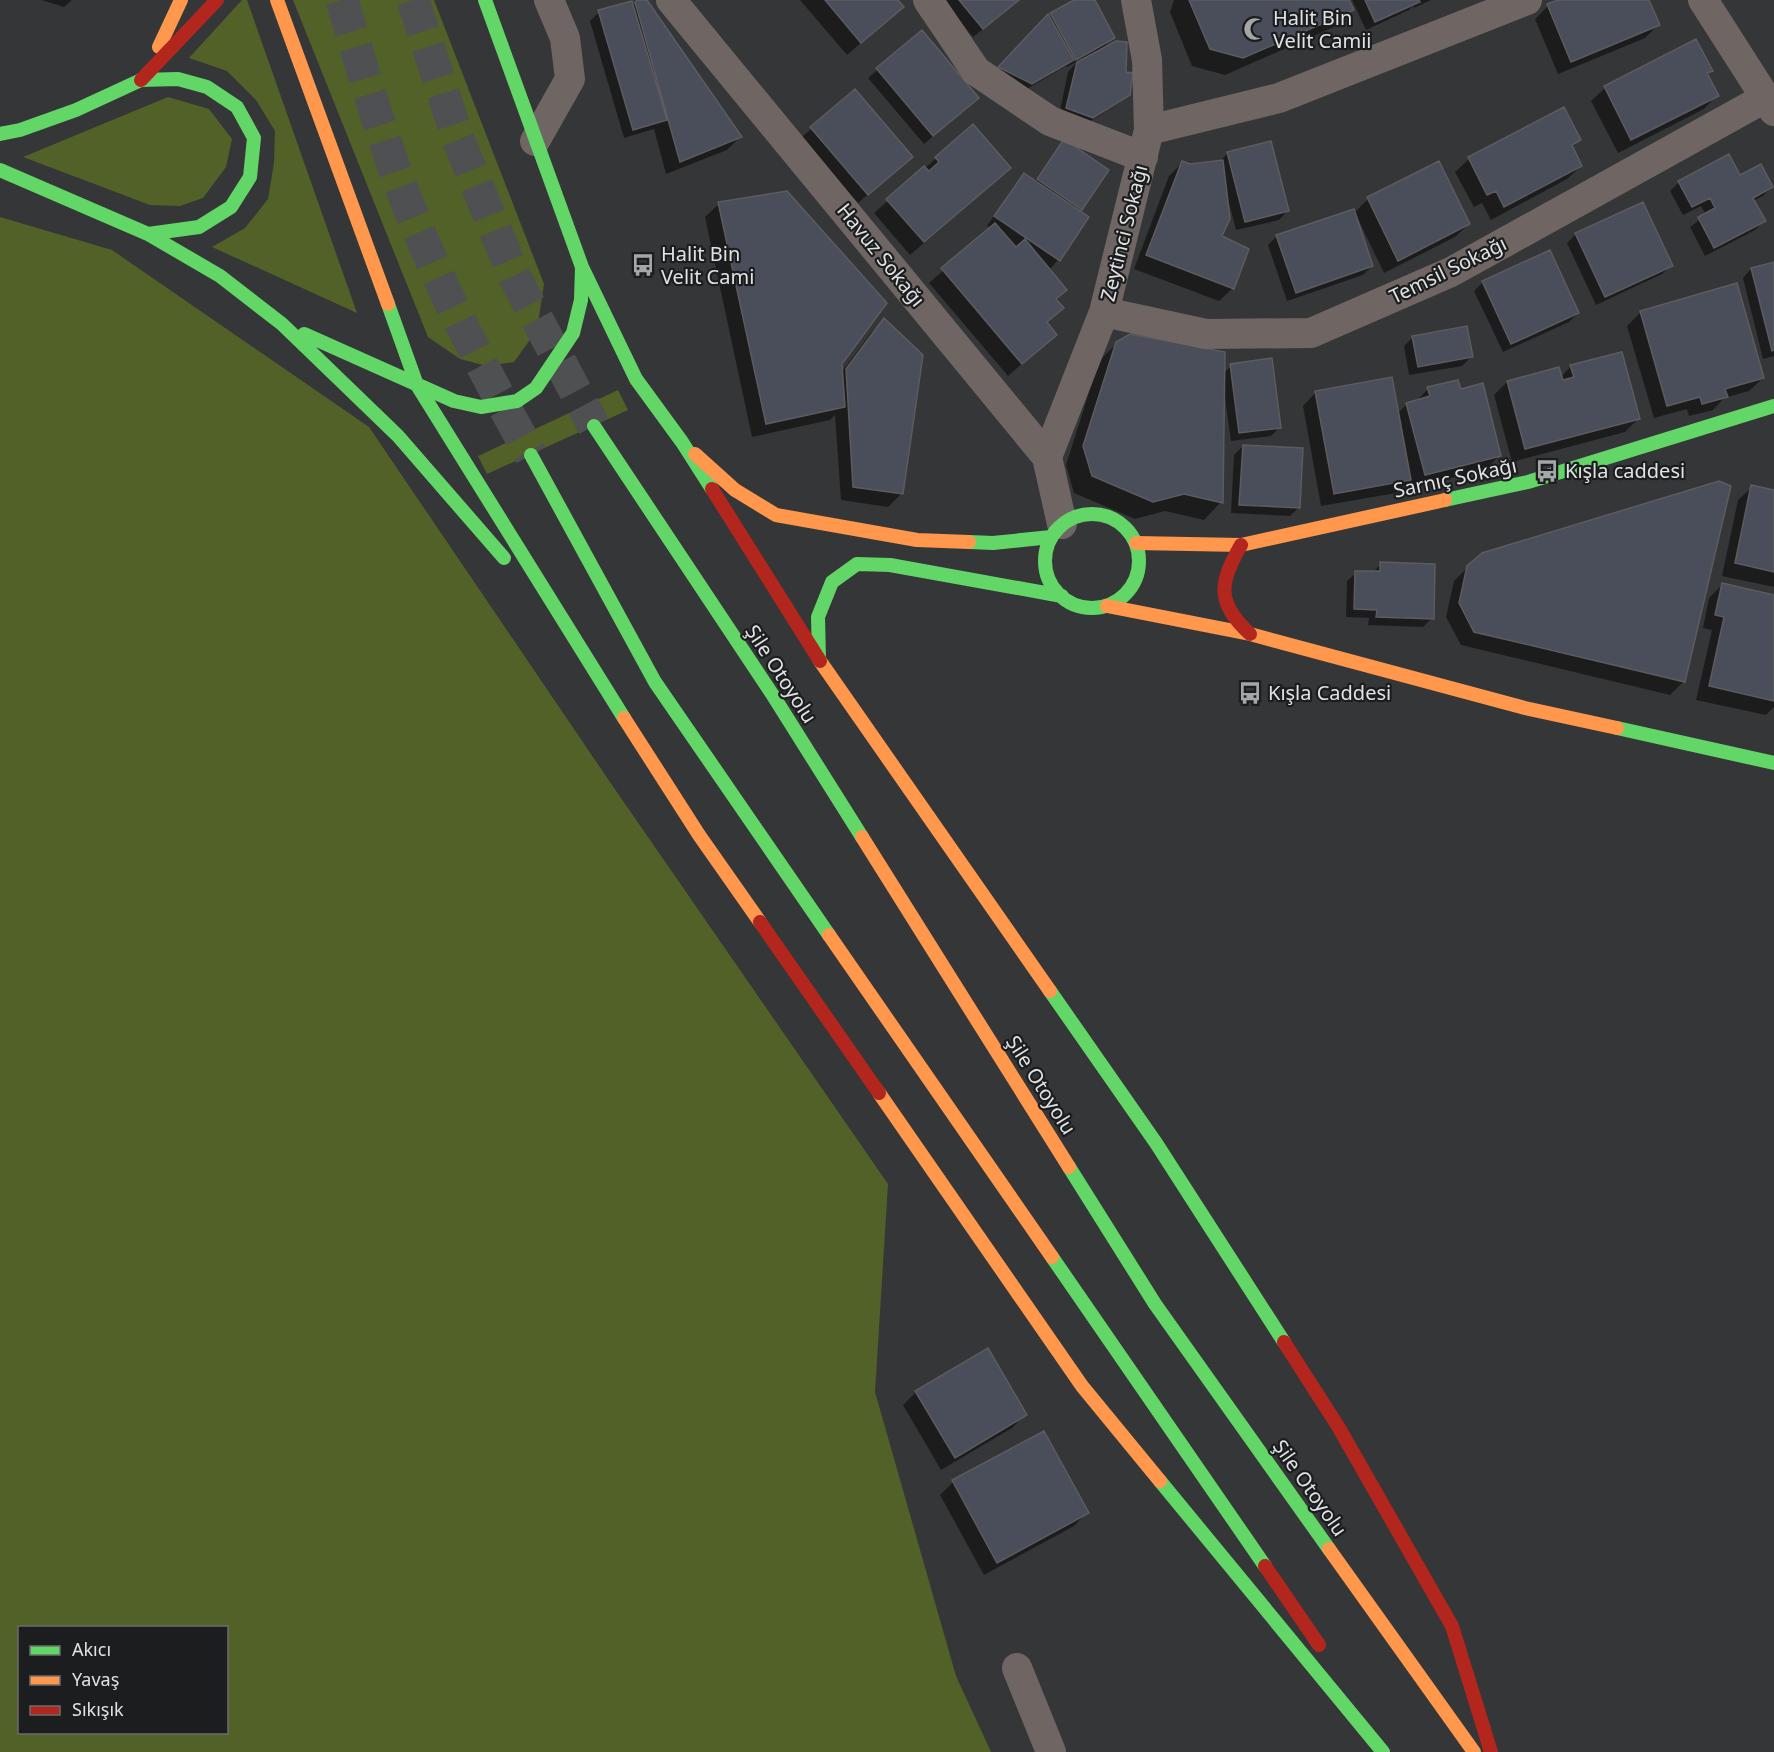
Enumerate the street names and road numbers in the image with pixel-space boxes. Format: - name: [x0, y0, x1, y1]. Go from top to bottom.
- street label: Zeytinci Sokağı: [1094, 162, 1154, 304]
- street label: Havuz Sokağı: [831, 197, 931, 312]
- street label: Temsil Sokağı: [1385, 230, 1511, 310]
- street label: Sarnıç Sokağı: [1391, 451, 1519, 504]
- street label: Şile Otoyolu: [740, 619, 823, 728]
- street label: Şile Otoyolu: [1000, 1030, 1083, 1139]
- street label: Şile Otoyolu: [1267, 1434, 1354, 1541]

